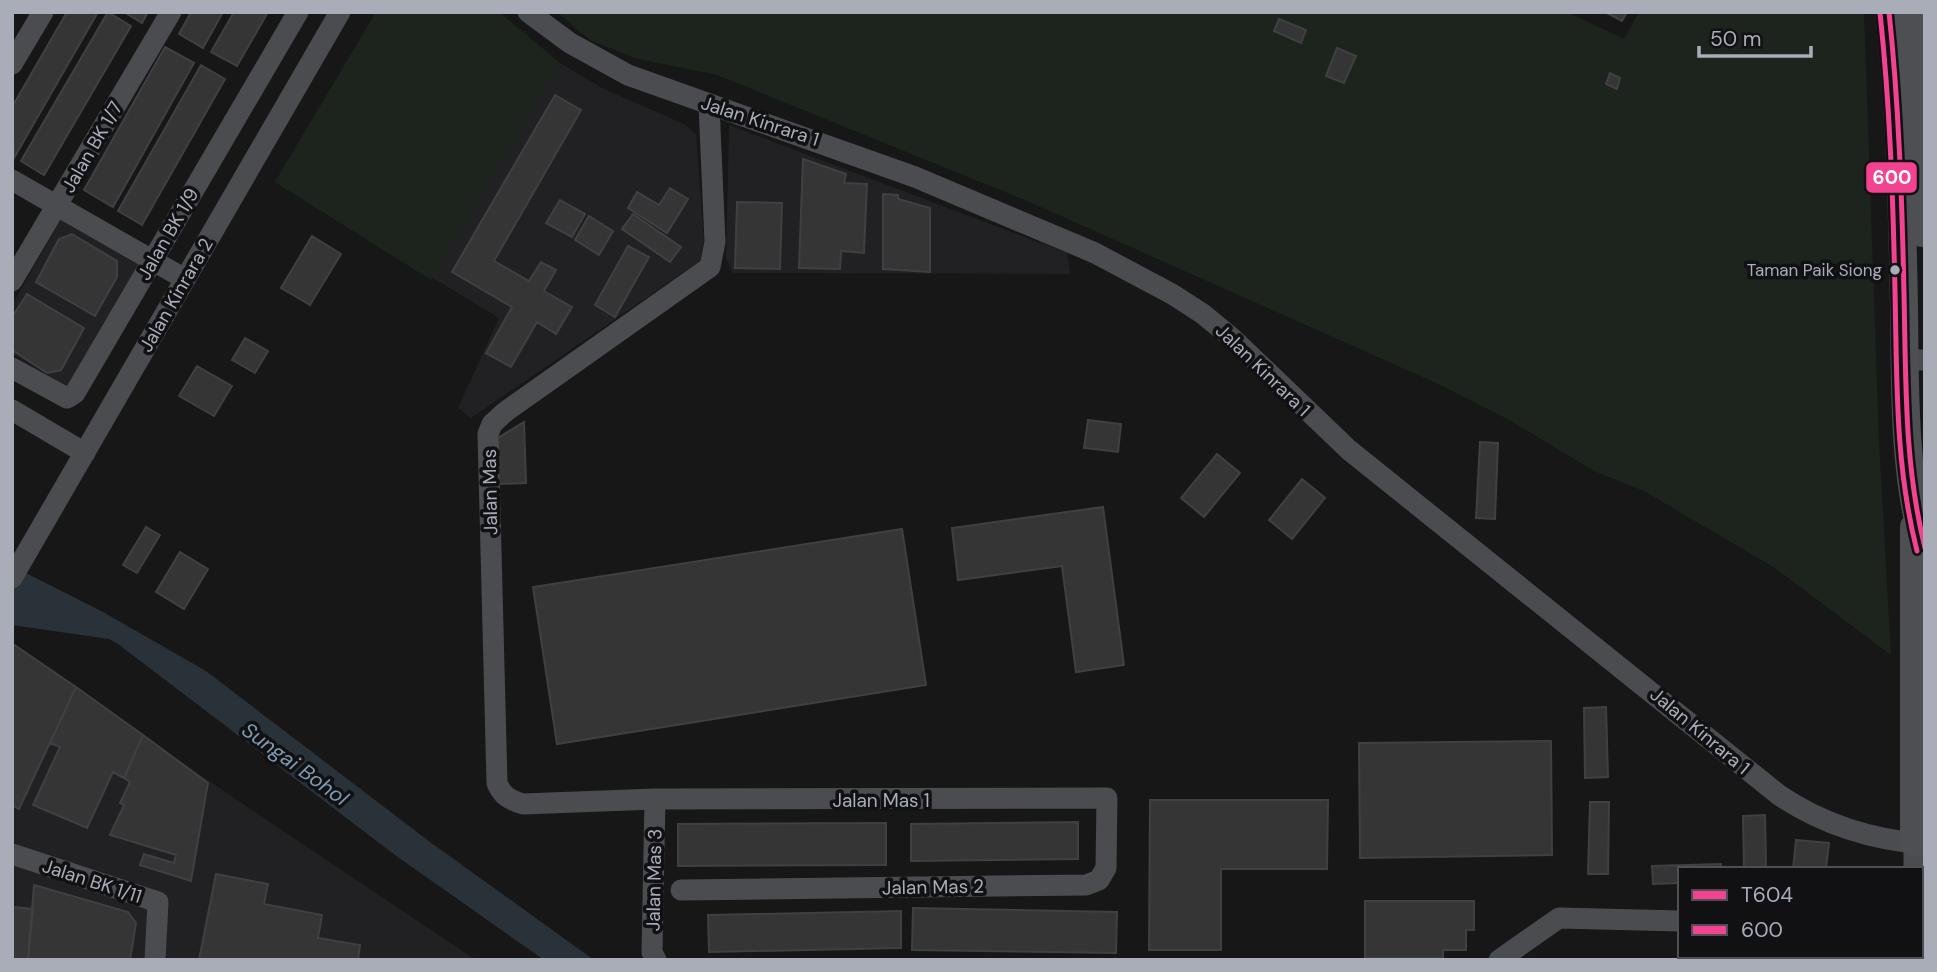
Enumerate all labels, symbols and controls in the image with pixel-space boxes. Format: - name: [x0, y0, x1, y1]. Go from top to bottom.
- scale bar: [1699, 14, 1811, 58]
- text: 50 m: [1710, 25, 1761, 53]
- street label: Jalan Kinrara 1: [698, 90, 822, 152]
- street label: Jalan BK 1/7: [56, 97, 128, 197]
- line badge: 600: [1865, 161, 1918, 194]
- text: 600: [1873, 165, 1911, 190]
- street label: Jalan BK 1/9: [132, 183, 204, 285]
- street label: Jalan Kinrara 2: [133, 233, 219, 357]
- place label: Taman Paik Siong: [1747, 259, 1883, 281]
- marker: Taman Paik Siong: [1888, 263, 1902, 277]
- street label: Jalan Kinrara 1: [1210, 318, 1316, 422]
- street label: Jalan Mas: [477, 449, 503, 535]
- street label: Jalan Kinrara 1: [1645, 682, 1755, 780]
- water label: Sungai Bohol: [236, 716, 354, 812]
- street label: Jalan Mas 1: [832, 788, 930, 813]
- street label: Jalan Mas 3: [641, 829, 667, 931]
- street label: Jalan BK 1/11: [39, 853, 145, 909]
- legend: [1678, 867, 1923, 958]
- street label: Jalan Mas 2: [882, 874, 984, 900]
- text: T604: [1741, 881, 1793, 909]
- text: 600: [1741, 916, 1783, 944]

